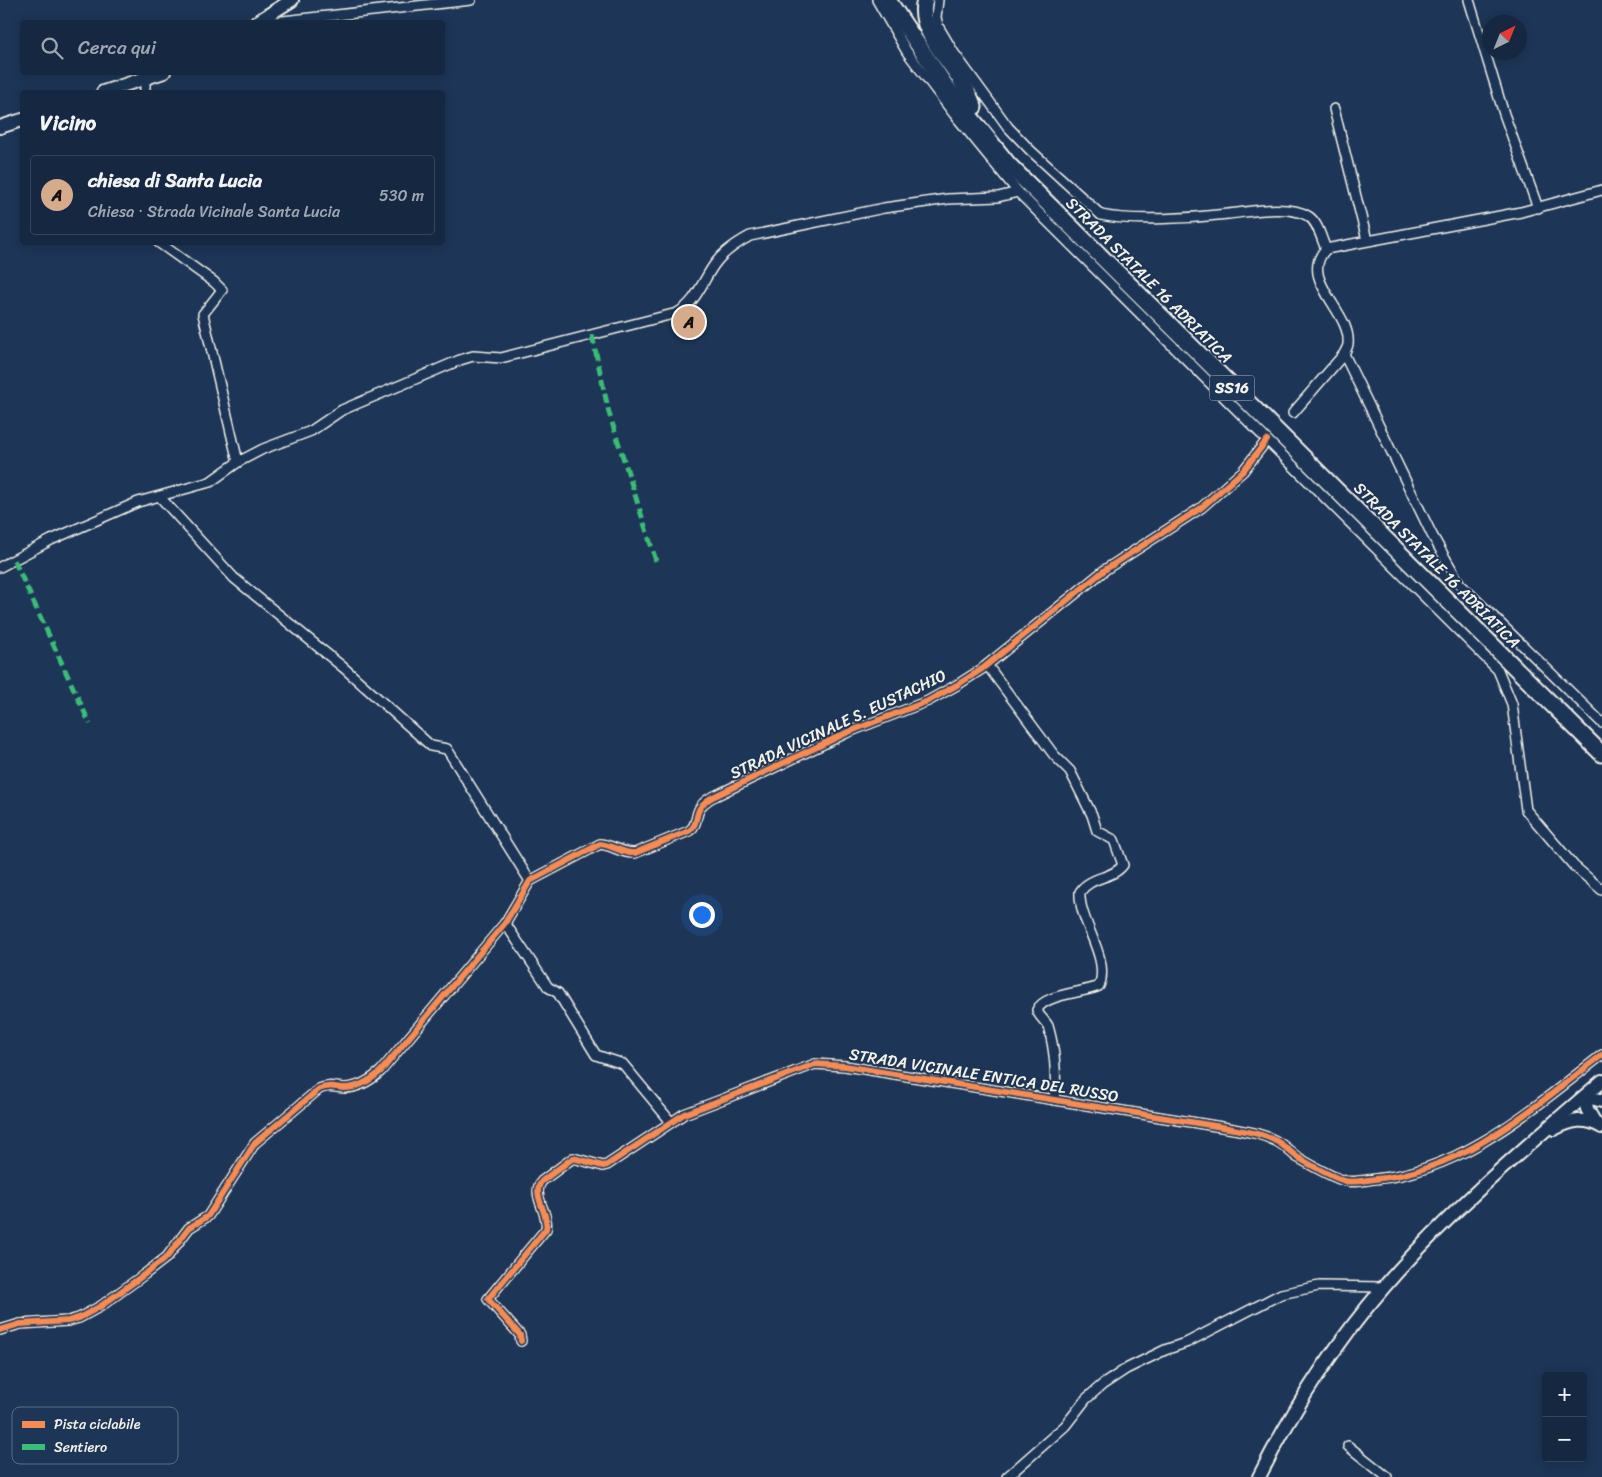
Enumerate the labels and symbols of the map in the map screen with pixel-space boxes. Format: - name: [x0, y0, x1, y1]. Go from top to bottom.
- north arrow: [1482, 15, 1527, 60]
- street label: STRADA STATALE 16 ADRIATICA: [1059, 190, 1239, 370]
- pin: A: [673, 303, 705, 341]
- road number: SS16: [1210, 376, 1254, 400]
- street label: STRADA STATALE 16 ADRIATICA: [1347, 475, 1527, 655]
- street label: STRADA VICINALE S. EUSTACHIO: [725, 661, 951, 787]
- your location: [689, 902, 715, 928]
- street label: STRADA VICINALE ENTICA DEL RUSSO: [847, 1039, 1121, 1111]
- legend: [12, 1407, 178, 1464]
- text: Pista ciclabile: [54, 1412, 141, 1437]
- text: Sentiero: [54, 1435, 107, 1460]

